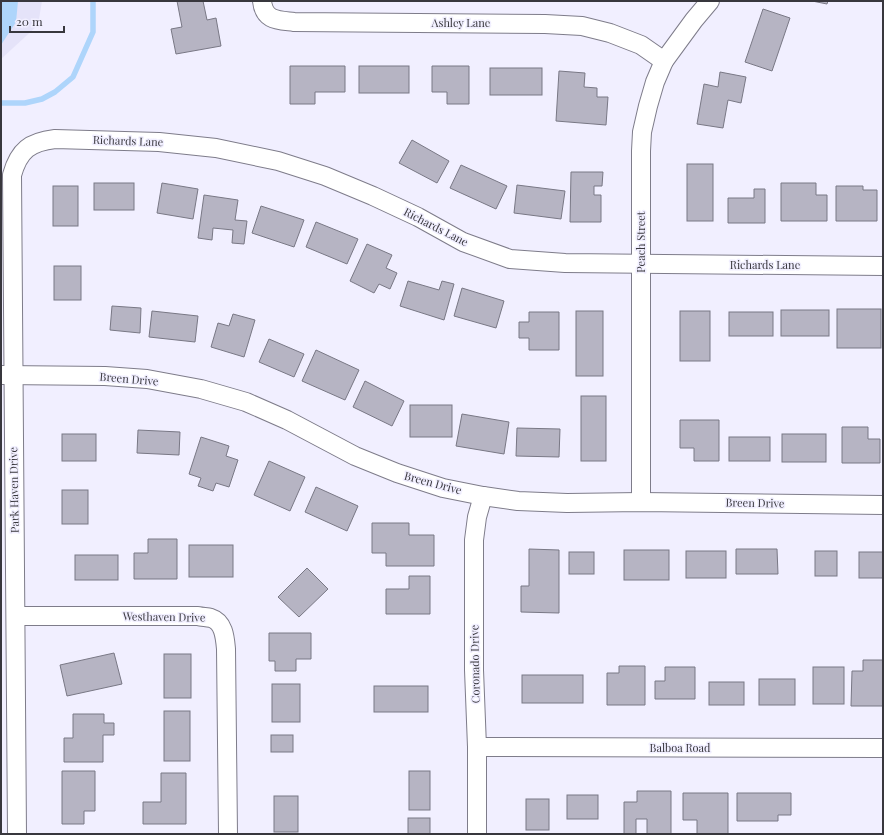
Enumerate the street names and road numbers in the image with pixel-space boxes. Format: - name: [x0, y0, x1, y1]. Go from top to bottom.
- street label: Ashley Lane: [431, 15, 491, 30]
- street label: Richards Lane: [93, 132, 164, 149]
- street label: Richards Lane: [401, 204, 471, 249]
- street label: Peach Street: [633, 211, 648, 273]
- street label: Richards Lane: [730, 257, 801, 272]
- street label: Breen Drive: [99, 368, 159, 389]
- street label: Park Haven Drive: [5, 446, 22, 533]
- street label: Breen Drive: [403, 468, 464, 497]
- street label: Breen Drive: [725, 494, 785, 511]
- street label: Westhaven Drive: [122, 608, 206, 625]
- street label: Coronado Drive: [466, 624, 483, 703]
- street label: Balboa Road: [650, 740, 711, 755]

